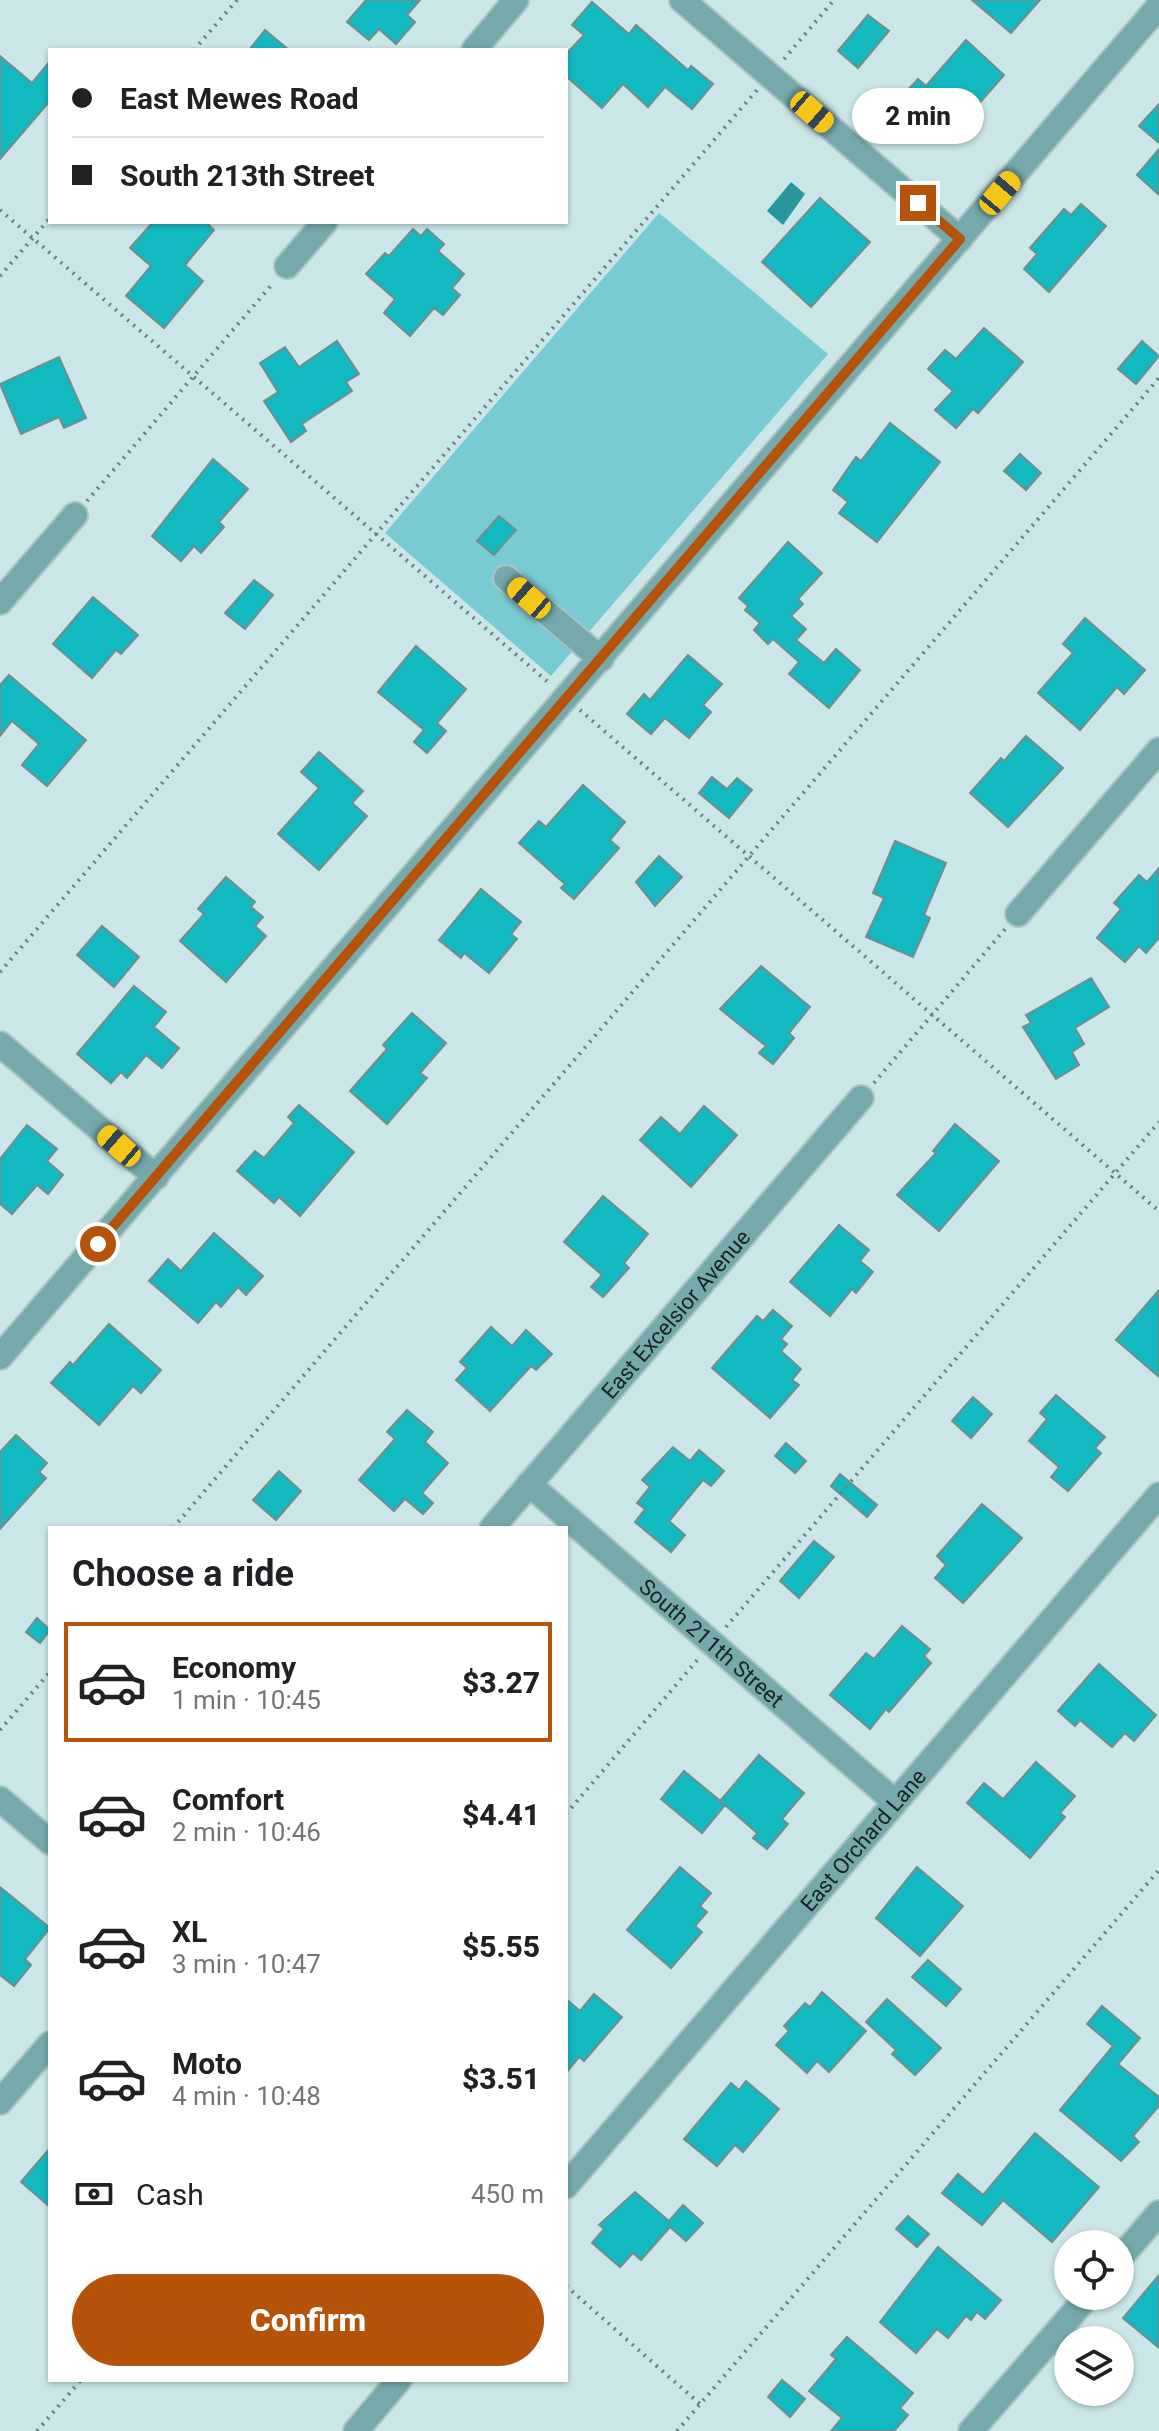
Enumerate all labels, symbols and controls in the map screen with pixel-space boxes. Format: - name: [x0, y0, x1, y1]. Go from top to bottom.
- text: East Mewes Road: [120, 81, 359, 116]
- car: [786, 87, 838, 137]
- callout: 2 min: [852, 87, 984, 143]
- text: 2 min: [885, 101, 951, 131]
- text: South 213th Street: [120, 158, 375, 193]
- car: [975, 167, 1025, 219]
- route end: [900, 185, 936, 221]
- car: [503, 573, 555, 623]
- car: [93, 1121, 145, 1171]
- street label: East Excelsior Avenue: [596, 1224, 755, 1404]
- route start: [80, 1226, 116, 1262]
- text: Choose a ride: [72, 1553, 294, 1595]
- street label: South 211th Street: [635, 1573, 789, 1712]
- icon: car: [76, 1646, 148, 1718]
- text: Economy: [172, 1650, 296, 1685]
- text: $3.27: [462, 1665, 540, 1700]
- text: 1 min · 10:45: [172, 1685, 321, 1715]
- street label: East Orchard Lane: [795, 1764, 931, 1916]
- icon: car: [76, 1778, 148, 1850]
- text: Comfort: [172, 1782, 284, 1817]
- text: $4.41: [462, 1797, 540, 1832]
- text: 2 min · 10:46: [172, 1817, 321, 1847]
- icon: car: [76, 1910, 148, 1982]
- text: XL: [172, 1914, 207, 1949]
- text: $5.55: [462, 1929, 540, 1964]
- text: 3 min · 10:47: [172, 1949, 321, 1979]
- icon: car: [76, 2042, 148, 2114]
- text: Moto: [172, 2046, 242, 2081]
- text: $3.51: [462, 2061, 540, 2096]
- text: 4 min · 10:48: [172, 2081, 321, 2111]
- icon: cash: [72, 2172, 116, 2216]
- text: Cash: [136, 2177, 204, 2212]
- text: 450 m: [471, 2179, 544, 2209]
- map controls: [1054, 2230, 1134, 2406]
- button: locate: [1054, 2230, 1134, 2310]
- button: Confirm: [72, 2274, 544, 2366]
- button: layers: [1054, 2326, 1134, 2406]

